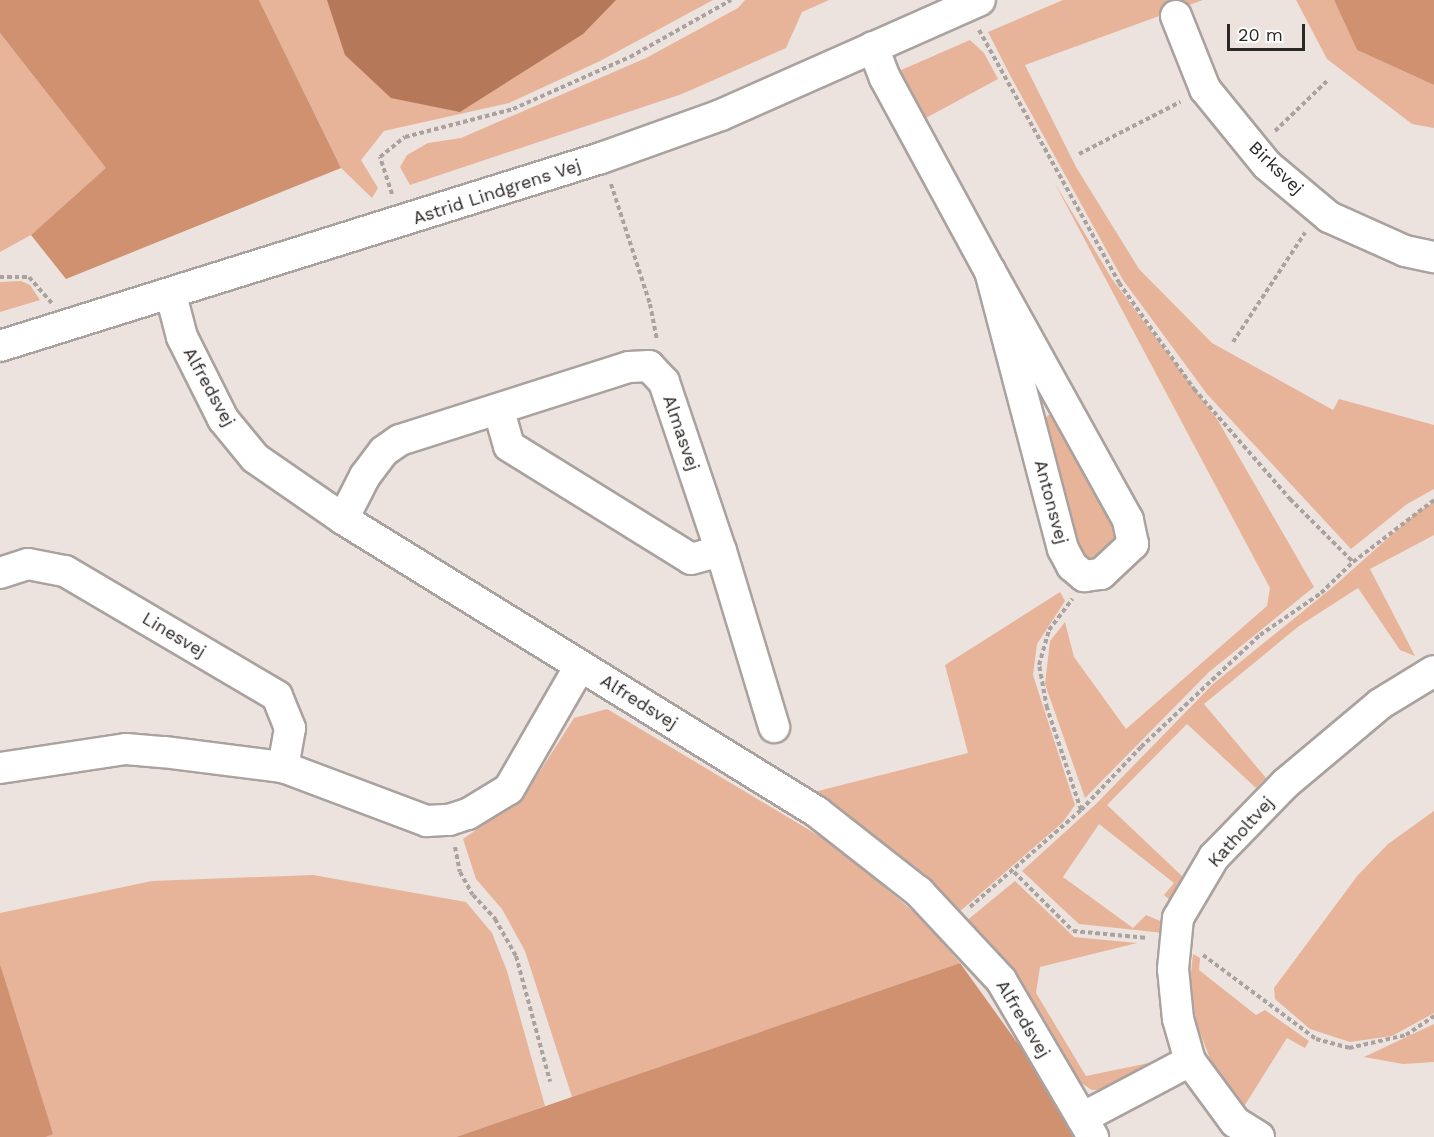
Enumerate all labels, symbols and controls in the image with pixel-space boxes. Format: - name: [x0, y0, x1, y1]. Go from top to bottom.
- scale bar: [1230, 12, 1308, 50]
- text: 20 m: [1238, 24, 1283, 45]
- street label: Birksvej: [1244, 137, 1308, 199]
- street label: Astrid Lindgrens Vej: [410, 155, 584, 229]
- street label: Alfredsvej: [178, 344, 240, 430]
- street label: Almasvej: [658, 392, 704, 474]
- street label: Antonsvej: [1029, 458, 1073, 546]
- street label: Linesvej: [138, 607, 210, 663]
- street label: Alfredsvej: [596, 670, 682, 734]
- street label: Katholtvej: [1204, 792, 1278, 872]
- street label: Alfredsvej: [991, 976, 1055, 1062]

